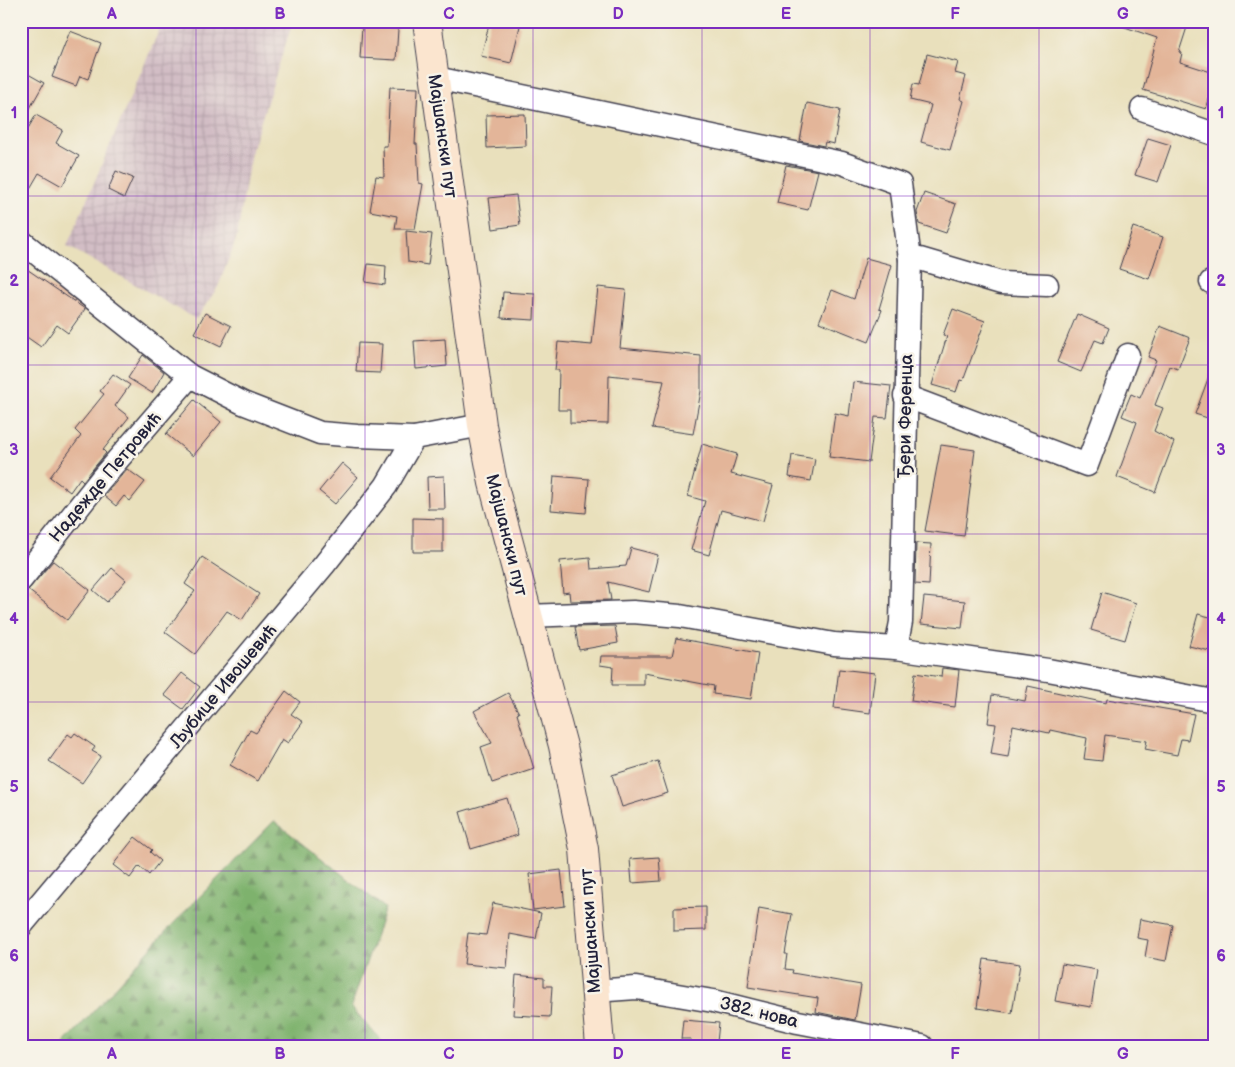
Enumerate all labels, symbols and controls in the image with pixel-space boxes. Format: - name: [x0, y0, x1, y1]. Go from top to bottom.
- text: A: [106, 5, 117, 24]
- text: B: [274, 5, 286, 24]
- text: C: [443, 5, 455, 24]
- text: D: [612, 5, 624, 24]
- text: E: [781, 5, 791, 24]
- text: F: [950, 5, 960, 24]
- text: G: [1117, 5, 1129, 24]
- street label: Мајшански пут: [423, 73, 462, 200]
- text: 1: [11, 104, 17, 123]
- text: 1: [1218, 104, 1224, 123]
- text: 2: [9, 272, 19, 291]
- text: 2: [1216, 272, 1226, 291]
- street label: Ђери Ференца: [894, 353, 917, 478]
- street label: Надежде Петровић: [45, 408, 166, 547]
- text: 3: [9, 441, 19, 460]
- text: 3: [1216, 441, 1226, 460]
- street label: Мајшански пут: [481, 472, 532, 599]
- text: 4: [9, 610, 19, 629]
- text: 4: [1216, 610, 1226, 629]
- street label: Љубице Ивошевић: [165, 620, 281, 753]
- text: 5: [9, 778, 19, 797]
- text: 5: [1216, 778, 1226, 797]
- street label: Мајшански пут: [576, 867, 605, 994]
- text: 6: [9, 947, 19, 966]
- text: 6: [1216, 947, 1226, 966]
- street label: 382. нова: [717, 993, 801, 1032]
- text: A: [106, 1045, 117, 1064]
- text: B: [274, 1045, 286, 1064]
- text: C: [443, 1045, 455, 1064]
- text: D: [612, 1045, 624, 1064]
- text: E: [781, 1045, 791, 1064]
- text: F: [950, 1045, 960, 1064]
- text: G: [1117, 1045, 1129, 1064]

